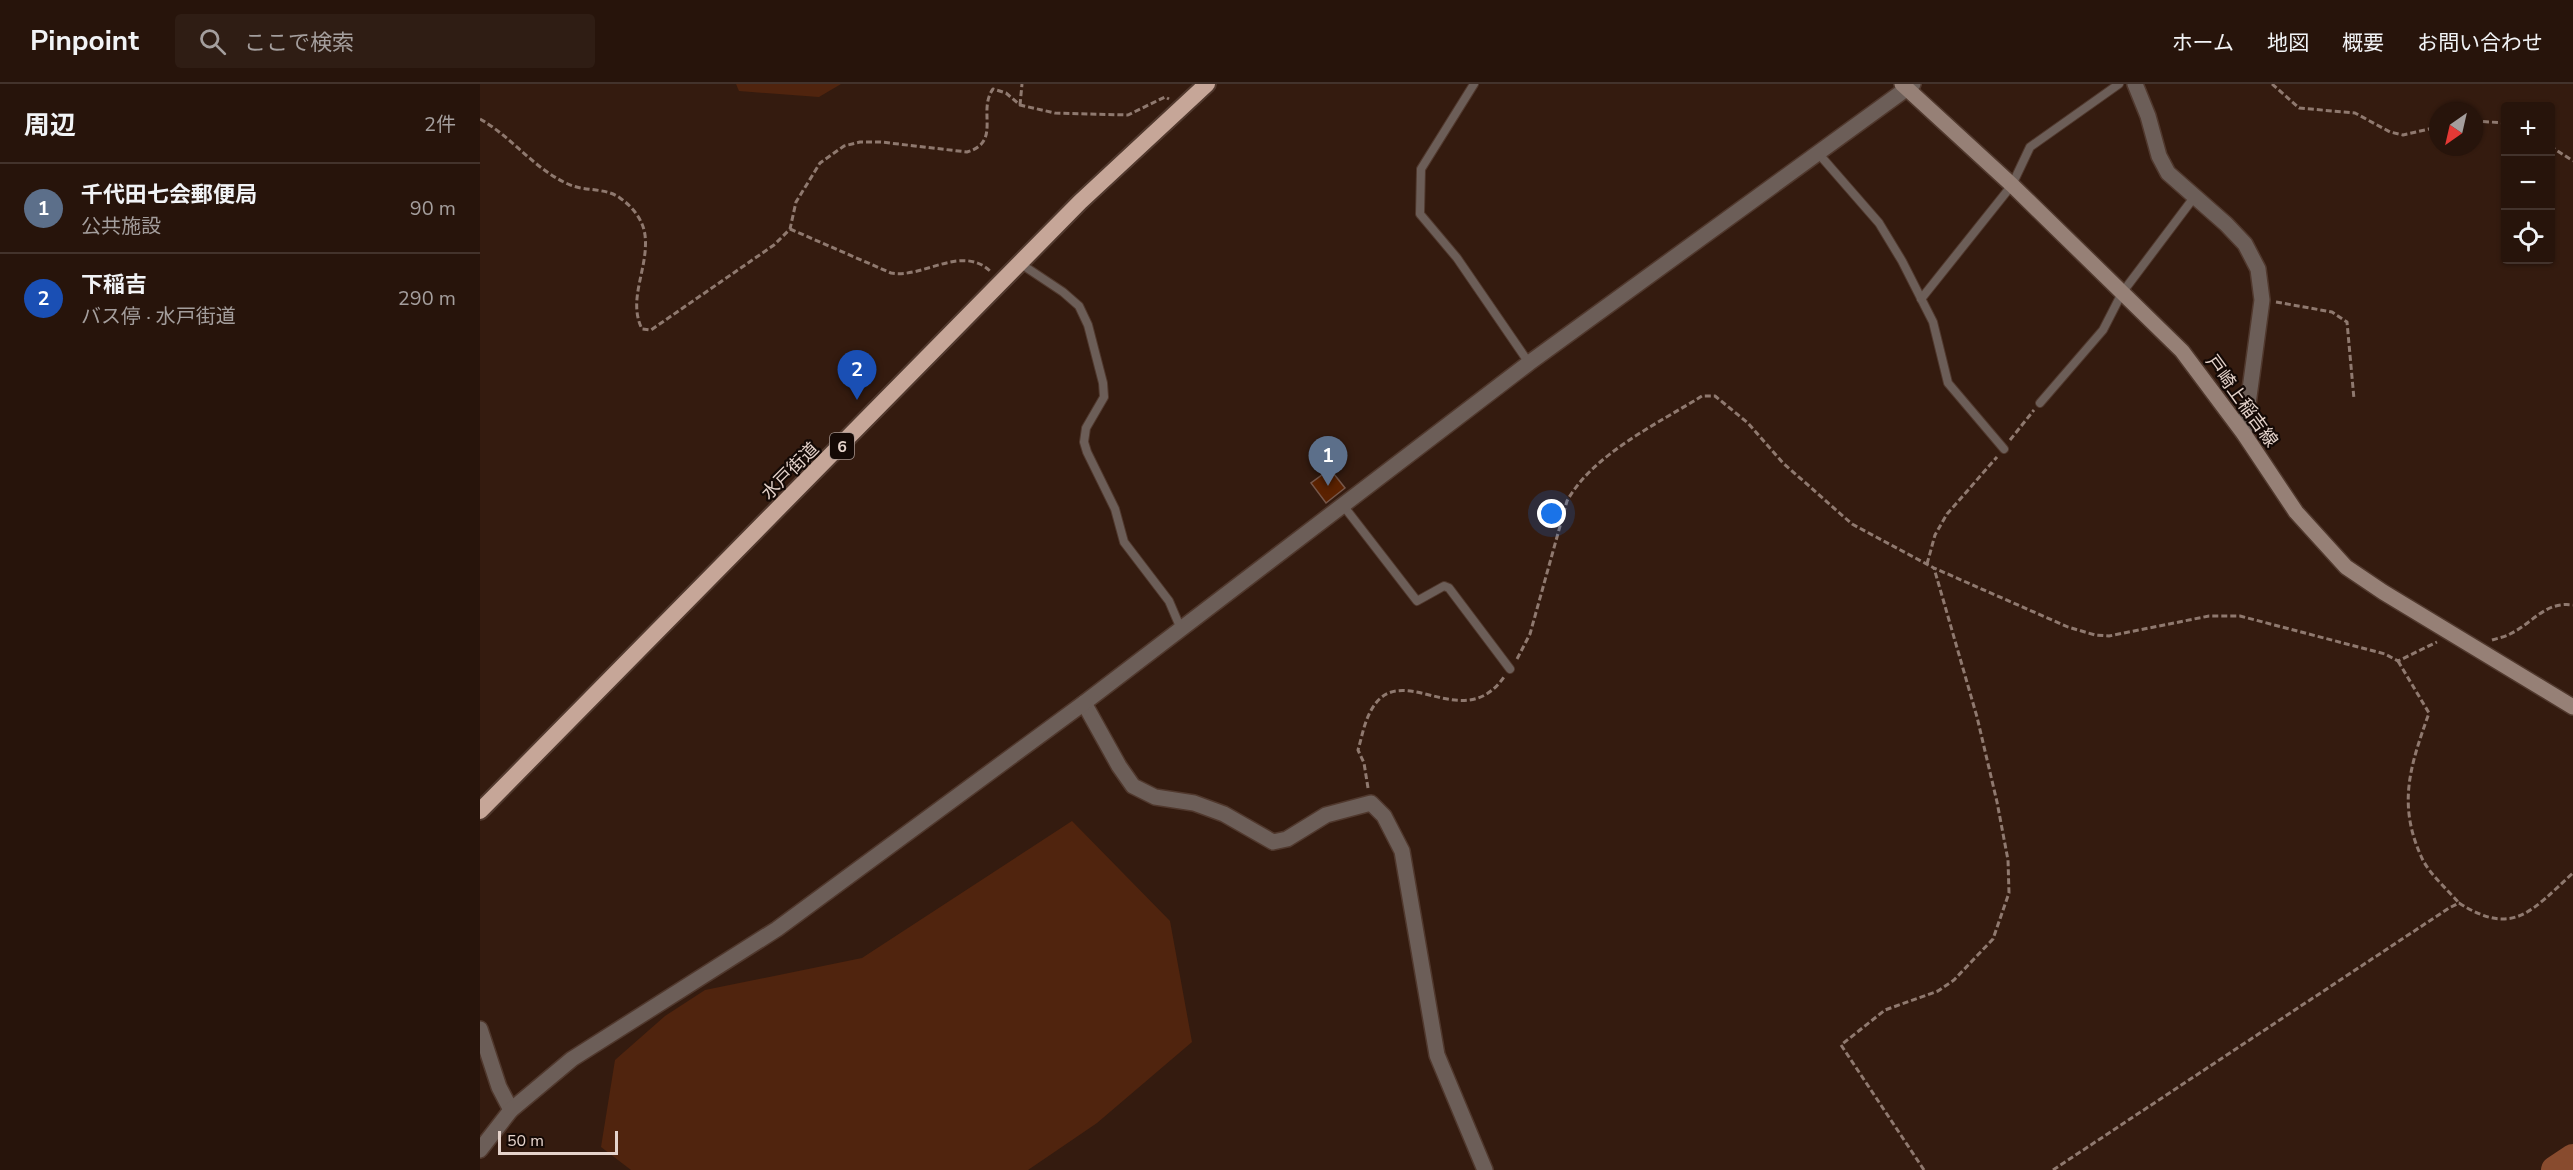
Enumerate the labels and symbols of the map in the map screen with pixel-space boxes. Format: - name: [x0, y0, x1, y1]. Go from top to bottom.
- north arrow: [2429, 102, 2483, 156]
- pin: 2: [838, 350, 877, 400]
- street label: 戸崎上稲吉線: [2201, 350, 2283, 452]
- road number: 6: [830, 433, 854, 459]
- pin: 1: [1308, 436, 1348, 486]
- street label: 水戸街道: [756, 437, 824, 505]
- your location: [1537, 499, 1566, 528]
- scale bar: [498, 1128, 618, 1156]

